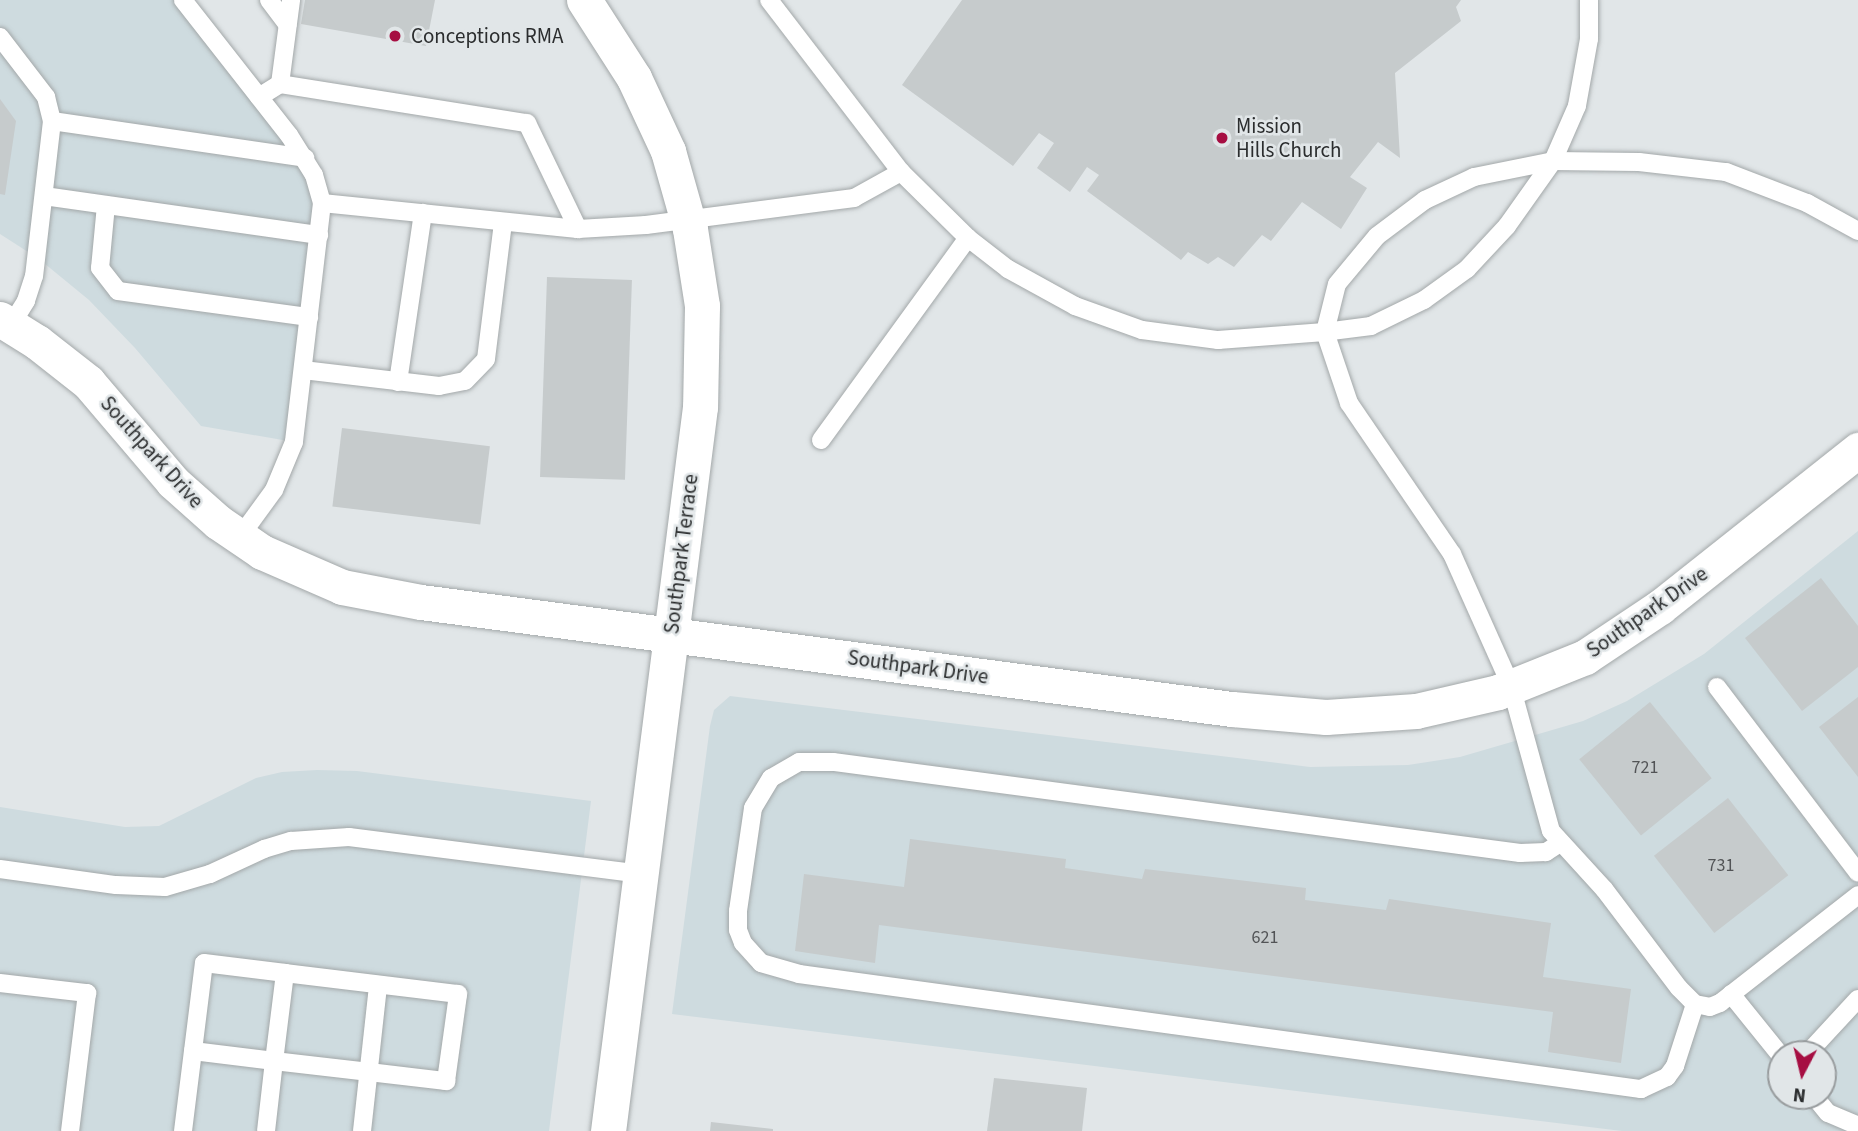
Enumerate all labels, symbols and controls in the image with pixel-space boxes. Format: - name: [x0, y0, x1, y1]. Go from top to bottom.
- place label: Conceptions RMA: [411, 23, 563, 49]
- marker: Conceptions RMA: [385, 26, 405, 46]
- place label: Mission Hills Church: [1236, 113, 1341, 163]
- marker: Mission Hills Church: [1214, 130, 1230, 146]
- street label: Southpark Drive: [95, 391, 209, 513]
- street label: Southpark Terrace: [659, 473, 703, 635]
- street label: Southpark Drive: [1582, 561, 1712, 663]
- street label: Southpark Drive: [846, 645, 990, 689]
- house number: 721: [1632, 757, 1658, 779]
- house number: 731: [1708, 855, 1734, 877]
- house number: 621: [1252, 927, 1278, 949]
- north arrow: [1767, 1040, 1837, 1110]
- text: N: [1792, 1080, 1808, 1109]

